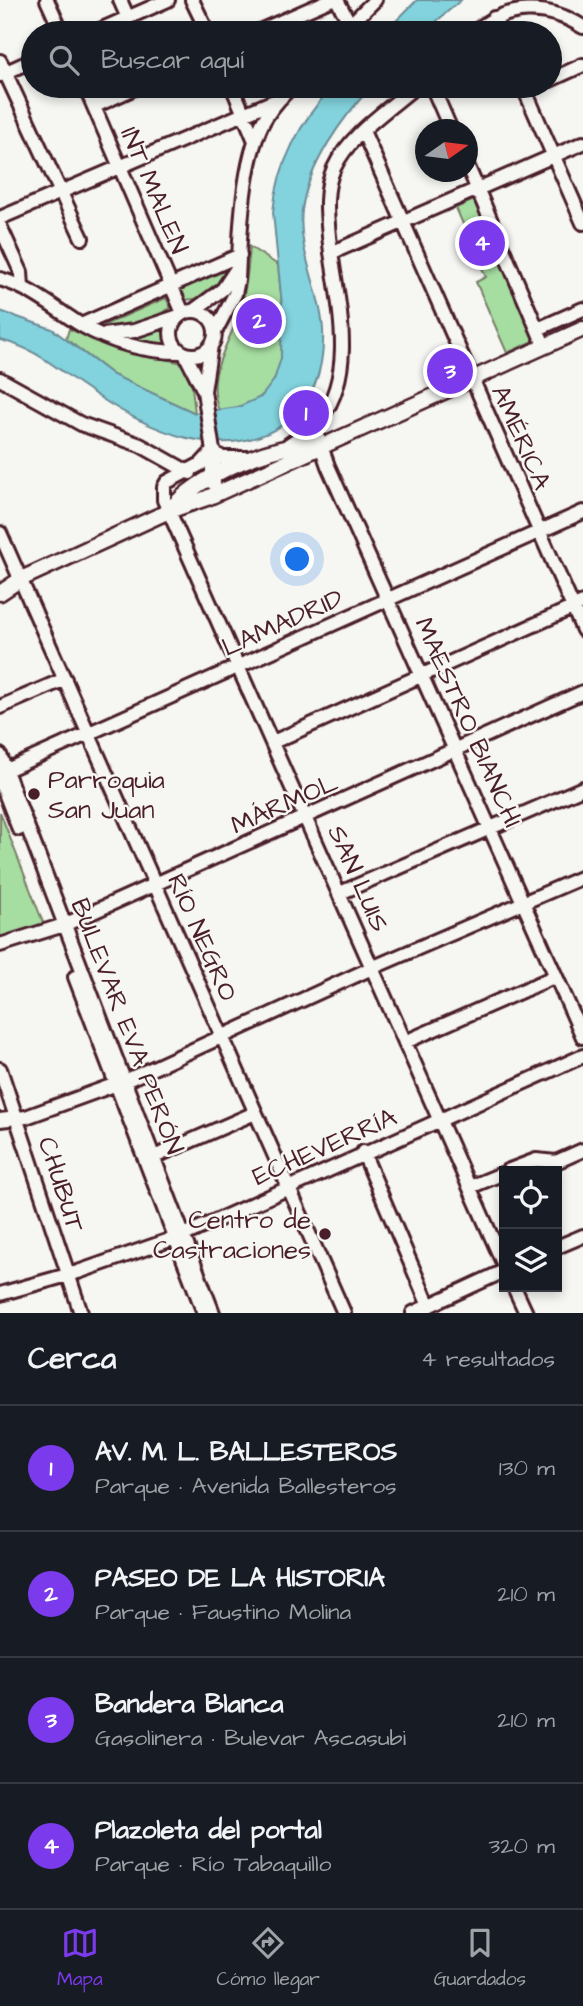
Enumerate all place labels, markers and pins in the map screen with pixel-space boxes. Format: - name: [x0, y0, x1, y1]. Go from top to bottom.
- pin: 4: [459, 217, 505, 269]
- pin: 2: [236, 295, 282, 347]
- pin: 3: [427, 345, 473, 397]
- pin: 1: [283, 387, 329, 439]
- place label: Parroquia San Juan: [48, 762, 165, 828]
- marker: Parroquia San Juan: [26, 786, 42, 802]
- place label: Centro de Castraciones: [153, 1202, 311, 1268]
- marker: Centro de Castraciones: [317, 1226, 333, 1242]

